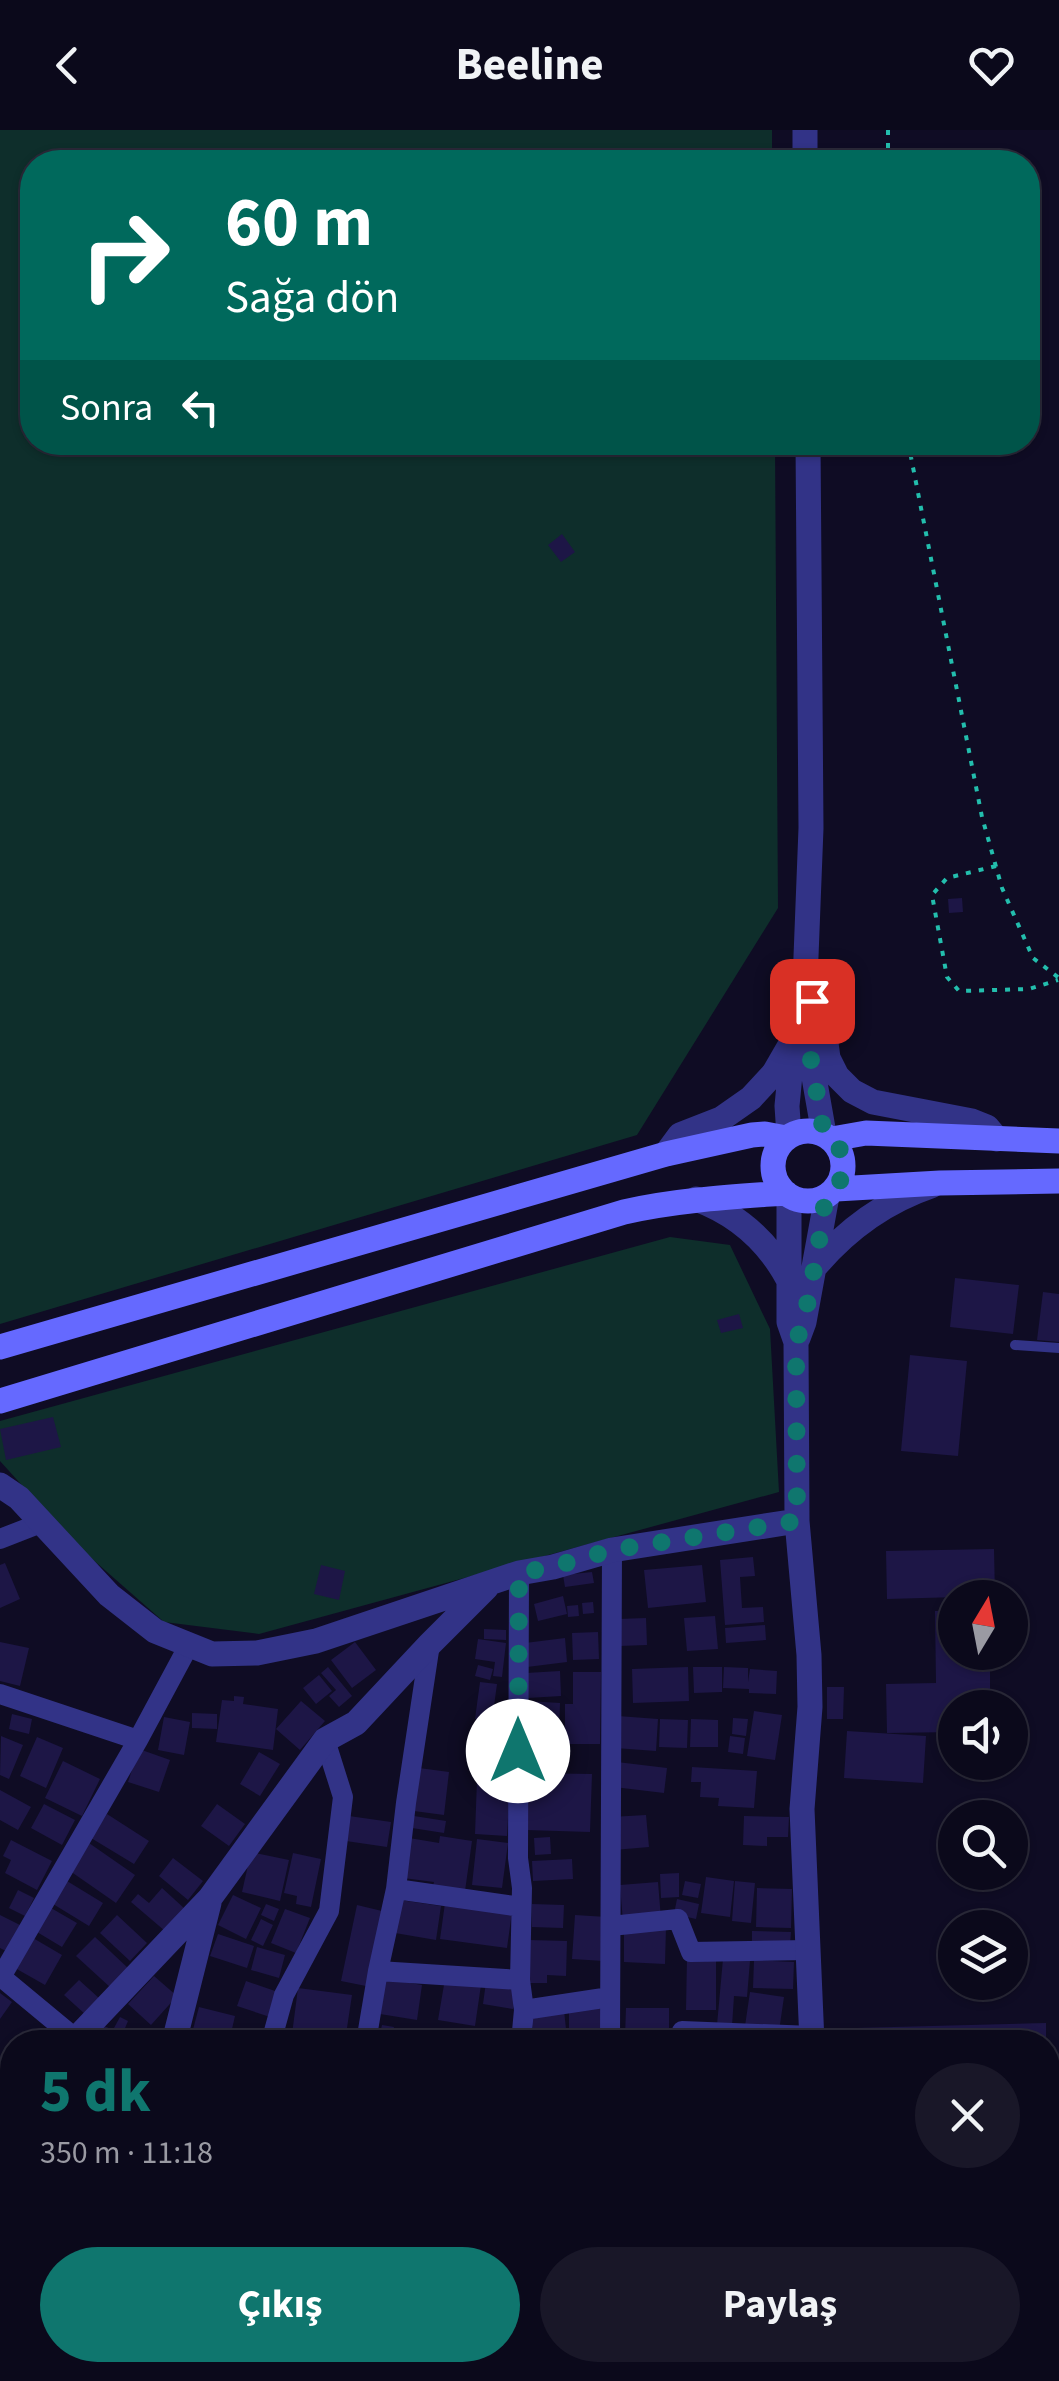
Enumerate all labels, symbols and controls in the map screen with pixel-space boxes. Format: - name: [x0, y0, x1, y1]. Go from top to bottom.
- text: Beeline: [455, 33, 604, 97]
- icon: back: [40, 38, 95, 93]
- icon: heart: [964, 38, 1019, 93]
- text: 60 m: [225, 173, 373, 273]
- icon: right: [60, 190, 190, 320]
- text: Sağa dön: [225, 266, 399, 330]
- icon: left: [173, 380, 228, 435]
- text: Sonra: [60, 381, 153, 435]
- pin: [770, 959, 855, 1044]
- icon: arrive: [785, 974, 840, 1029]
- north arrow: [938, 1580, 1028, 1670]
- map controls: [938, 1580, 1028, 2000]
- button: sound: [938, 1690, 1028, 1780]
- position arrow: [466, 1699, 570, 1803]
- button: search: [938, 1800, 1028, 1890]
- button: layers: [938, 1910, 1028, 2000]
- text: 5 dk: [40, 2050, 151, 2135]
- button: close: [915, 2063, 1020, 2168]
- text: 350 m · 11:18: [40, 2130, 213, 2176]
- button: Çıkış: [40, 2247, 520, 2362]
- button: Paylaş: [540, 2247, 1020, 2362]

